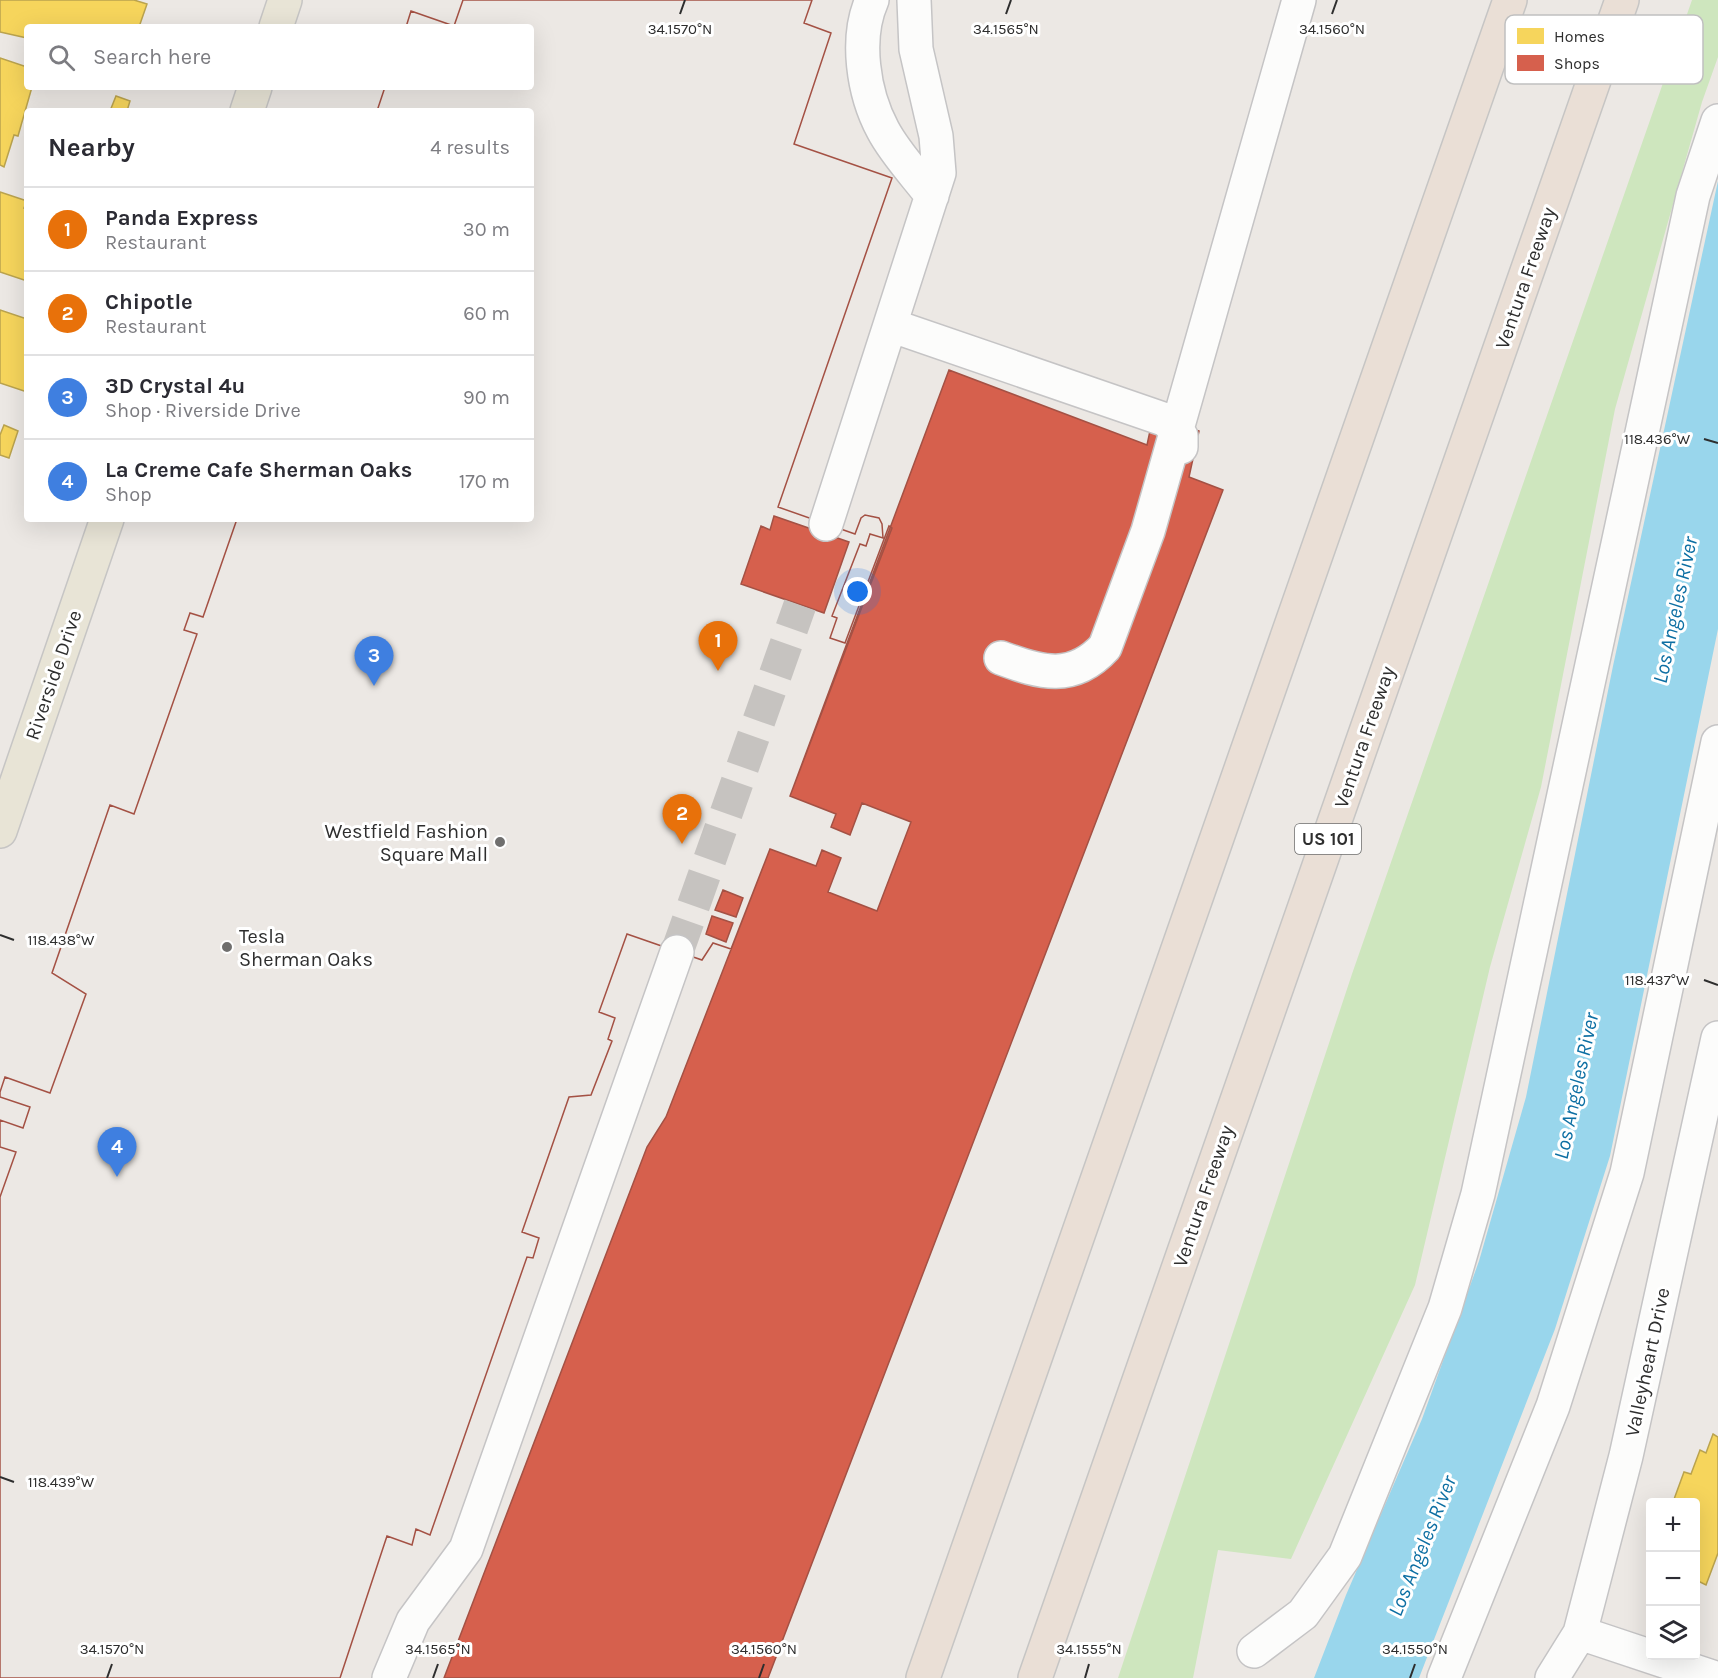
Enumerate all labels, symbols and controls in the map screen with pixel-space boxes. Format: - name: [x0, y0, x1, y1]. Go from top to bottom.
- legend: [1505, 15, 1703, 84]
- text: 34.1570°N: [648, 20, 712, 38]
- text: 34.1565°N: [973, 20, 1039, 38]
- text: 34.1560°N: [1299, 20, 1365, 38]
- search box: [24, 24, 534, 90]
- text: Homes: [1554, 27, 1605, 46]
- icon: search: [45, 41, 78, 74]
- text: Search here: [93, 44, 211, 70]
- text: Shops: [1554, 54, 1600, 73]
- text: Nearby: [48, 132, 135, 163]
- text: 4 results: [430, 136, 510, 159]
- street label: Ventura Freeway: [1490, 204, 1561, 352]
- text: Panda Express: [105, 205, 258, 231]
- text: 1: [64, 218, 71, 241]
- text: 30 m: [463, 218, 510, 241]
- text: Restaurant: [105, 231, 207, 254]
- text: Chipotle: [105, 289, 193, 315]
- text: 2: [61, 302, 74, 325]
- text: 60 m: [463, 302, 510, 325]
- text: Restaurant: [105, 315, 207, 338]
- text: 3D Crystal 4u: [105, 373, 245, 399]
- text: 3: [61, 386, 74, 409]
- text: 90 m: [463, 386, 510, 409]
- text: Shop · Riverside Drive: [105, 399, 301, 422]
- text: 118.436°W: [1624, 430, 1691, 448]
- text: La Creme Cafe Sherman Oaks: [105, 457, 412, 483]
- text: 4: [62, 470, 73, 493]
- text: 170 m: [459, 470, 510, 493]
- text: Shop: [105, 483, 152, 506]
- water label: Los Angeles River: [1648, 534, 1702, 686]
- your location: [843, 577, 872, 606]
- street label: Riverside Drive: [20, 607, 86, 743]
- pin: 1: [698, 622, 738, 671]
- pin: 3: [354, 636, 394, 686]
- street label: Ventura Freeway: [1329, 663, 1400, 811]
- pin: 2: [662, 794, 702, 844]
- place label: Westfield Fashion Square Mall: [325, 820, 488, 866]
- road number: US 101: [1295, 824, 1361, 854]
- marker: Westfield Fashion Square Mall: [493, 835, 507, 849]
- place label: Tesla Sherman Oaks: [239, 925, 373, 971]
- text: 118.438°W: [28, 931, 95, 949]
- marker: Tesla Sherman Oaks: [220, 940, 234, 954]
- text: 118.437°W: [1625, 971, 1690, 989]
- water label: Los Angeles River: [1549, 1010, 1603, 1162]
- street label: Ventura Freeway: [1168, 1122, 1239, 1270]
- pin: 4: [98, 1128, 136, 1177]
- street label: Valleyheart Drive: [1620, 1285, 1675, 1439]
- water label: Los Angeles River: [1383, 1472, 1461, 1620]
- text: 118.439°W: [28, 1473, 95, 1491]
- map controls: [1646, 1498, 1700, 1660]
- button: +: [1646, 1498, 1700, 1552]
- button: −: [1646, 1552, 1700, 1606]
- button: layers: [1646, 1606, 1700, 1660]
- text: 34.1570°N: [80, 1640, 144, 1658]
- text: 34.1565°N: [405, 1640, 471, 1658]
- text: 34.1560°N: [731, 1640, 797, 1658]
- text: 34.1555°N: [1056, 1640, 1122, 1658]
- text: 34.1550°N: [1382, 1640, 1448, 1658]

